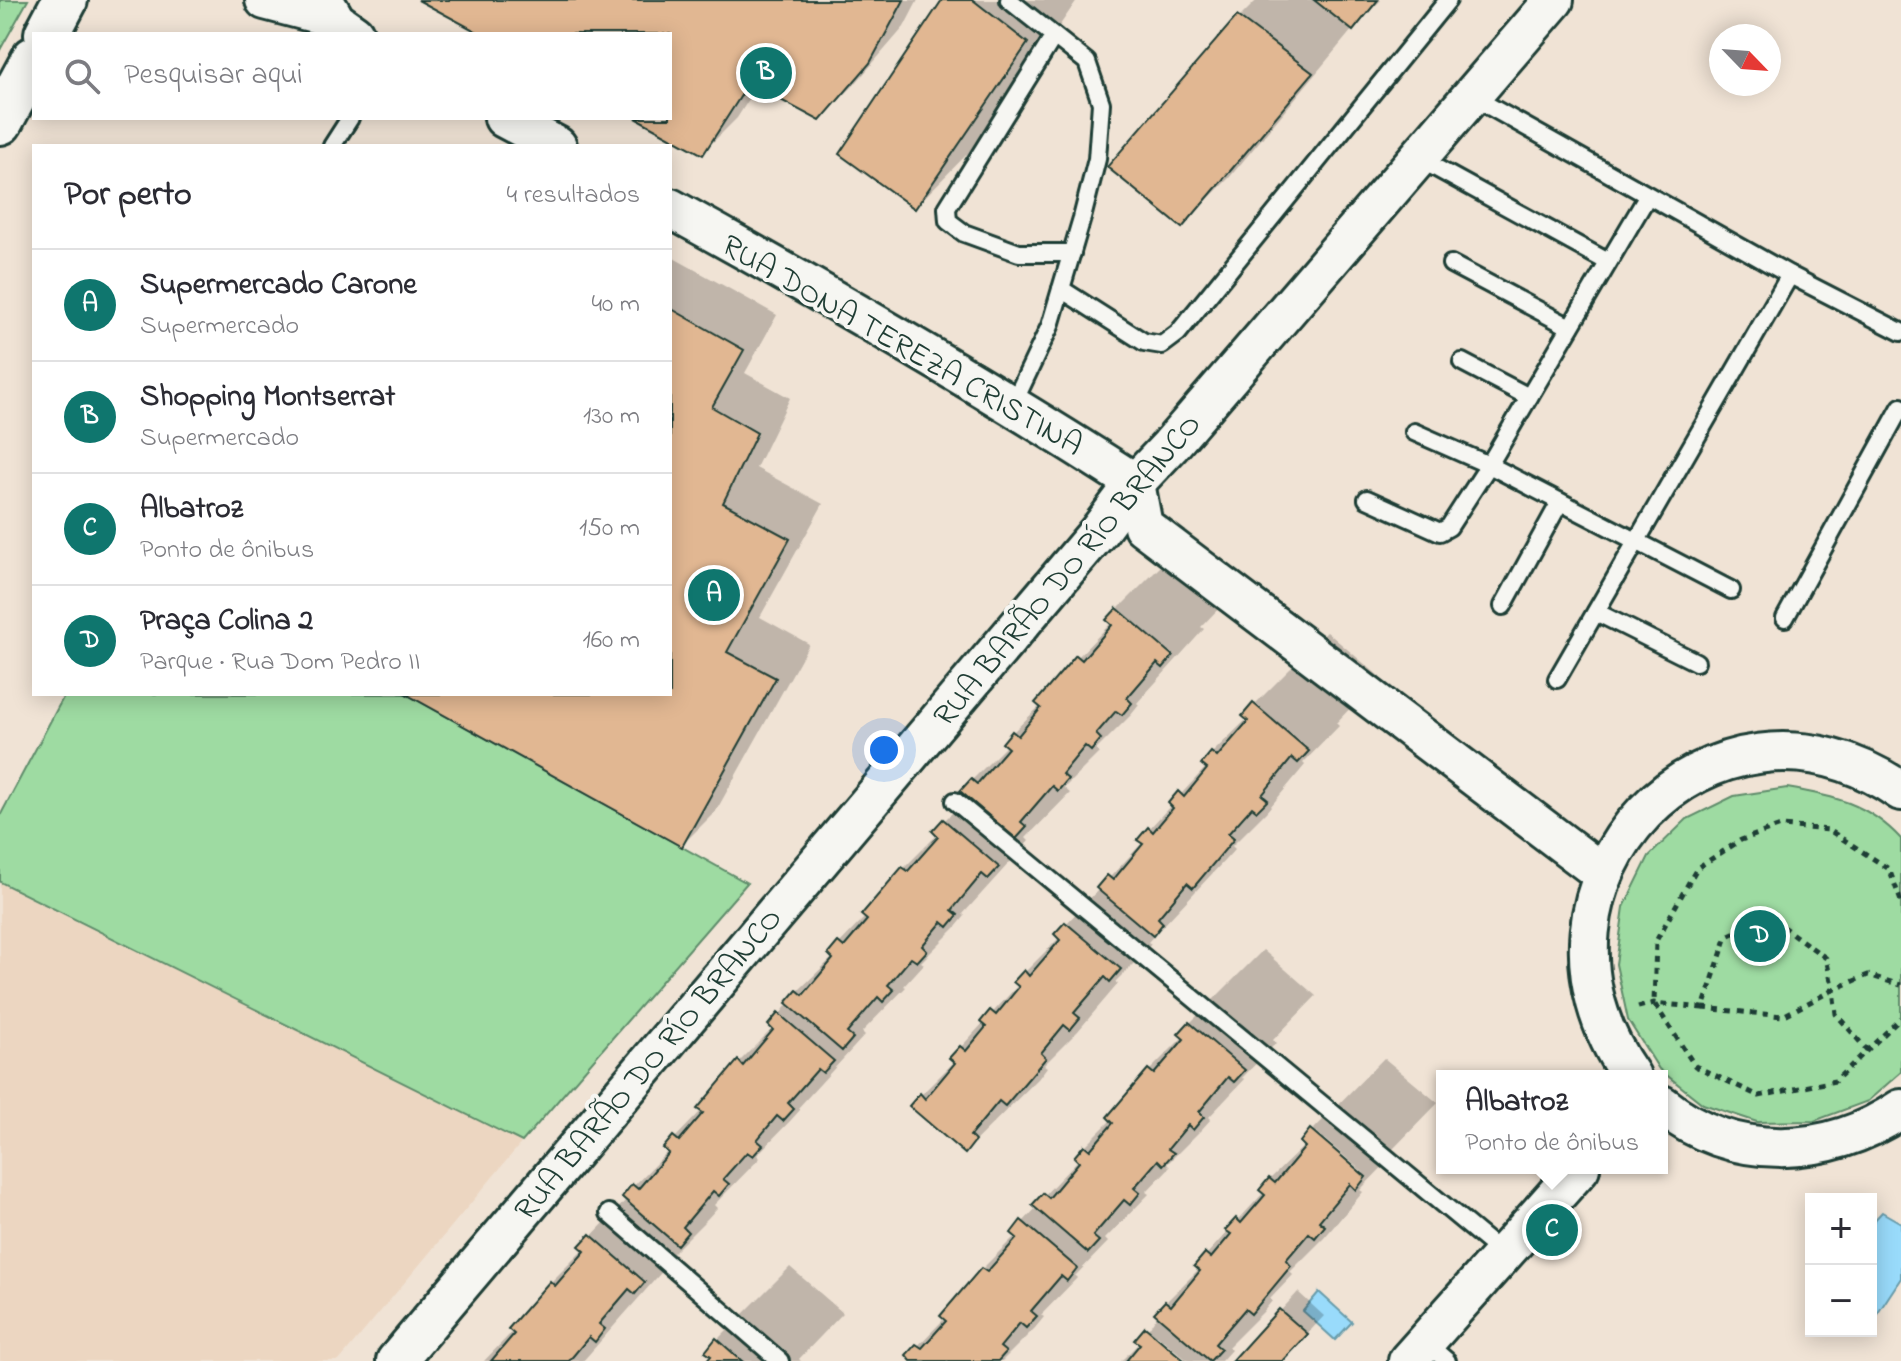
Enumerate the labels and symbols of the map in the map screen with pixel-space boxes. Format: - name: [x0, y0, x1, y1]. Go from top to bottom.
- north arrow: [1709, 24, 1781, 96]
- pin: B: [740, 43, 792, 103]
- street label: RUA DONA TEREZA CRISTINA: [712, 224, 1091, 470]
- street label: RUA BARÃO DO RÍO BRANCO: [923, 404, 1214, 738]
- pin: A: [688, 565, 740, 625]
- your location: [864, 730, 904, 770]
- street label: RUA BARÃO DO RÍO BRANCO: [504, 898, 795, 1232]
- pin: D: [1734, 906, 1786, 966]
- pin: C: [1526, 1200, 1578, 1260]

